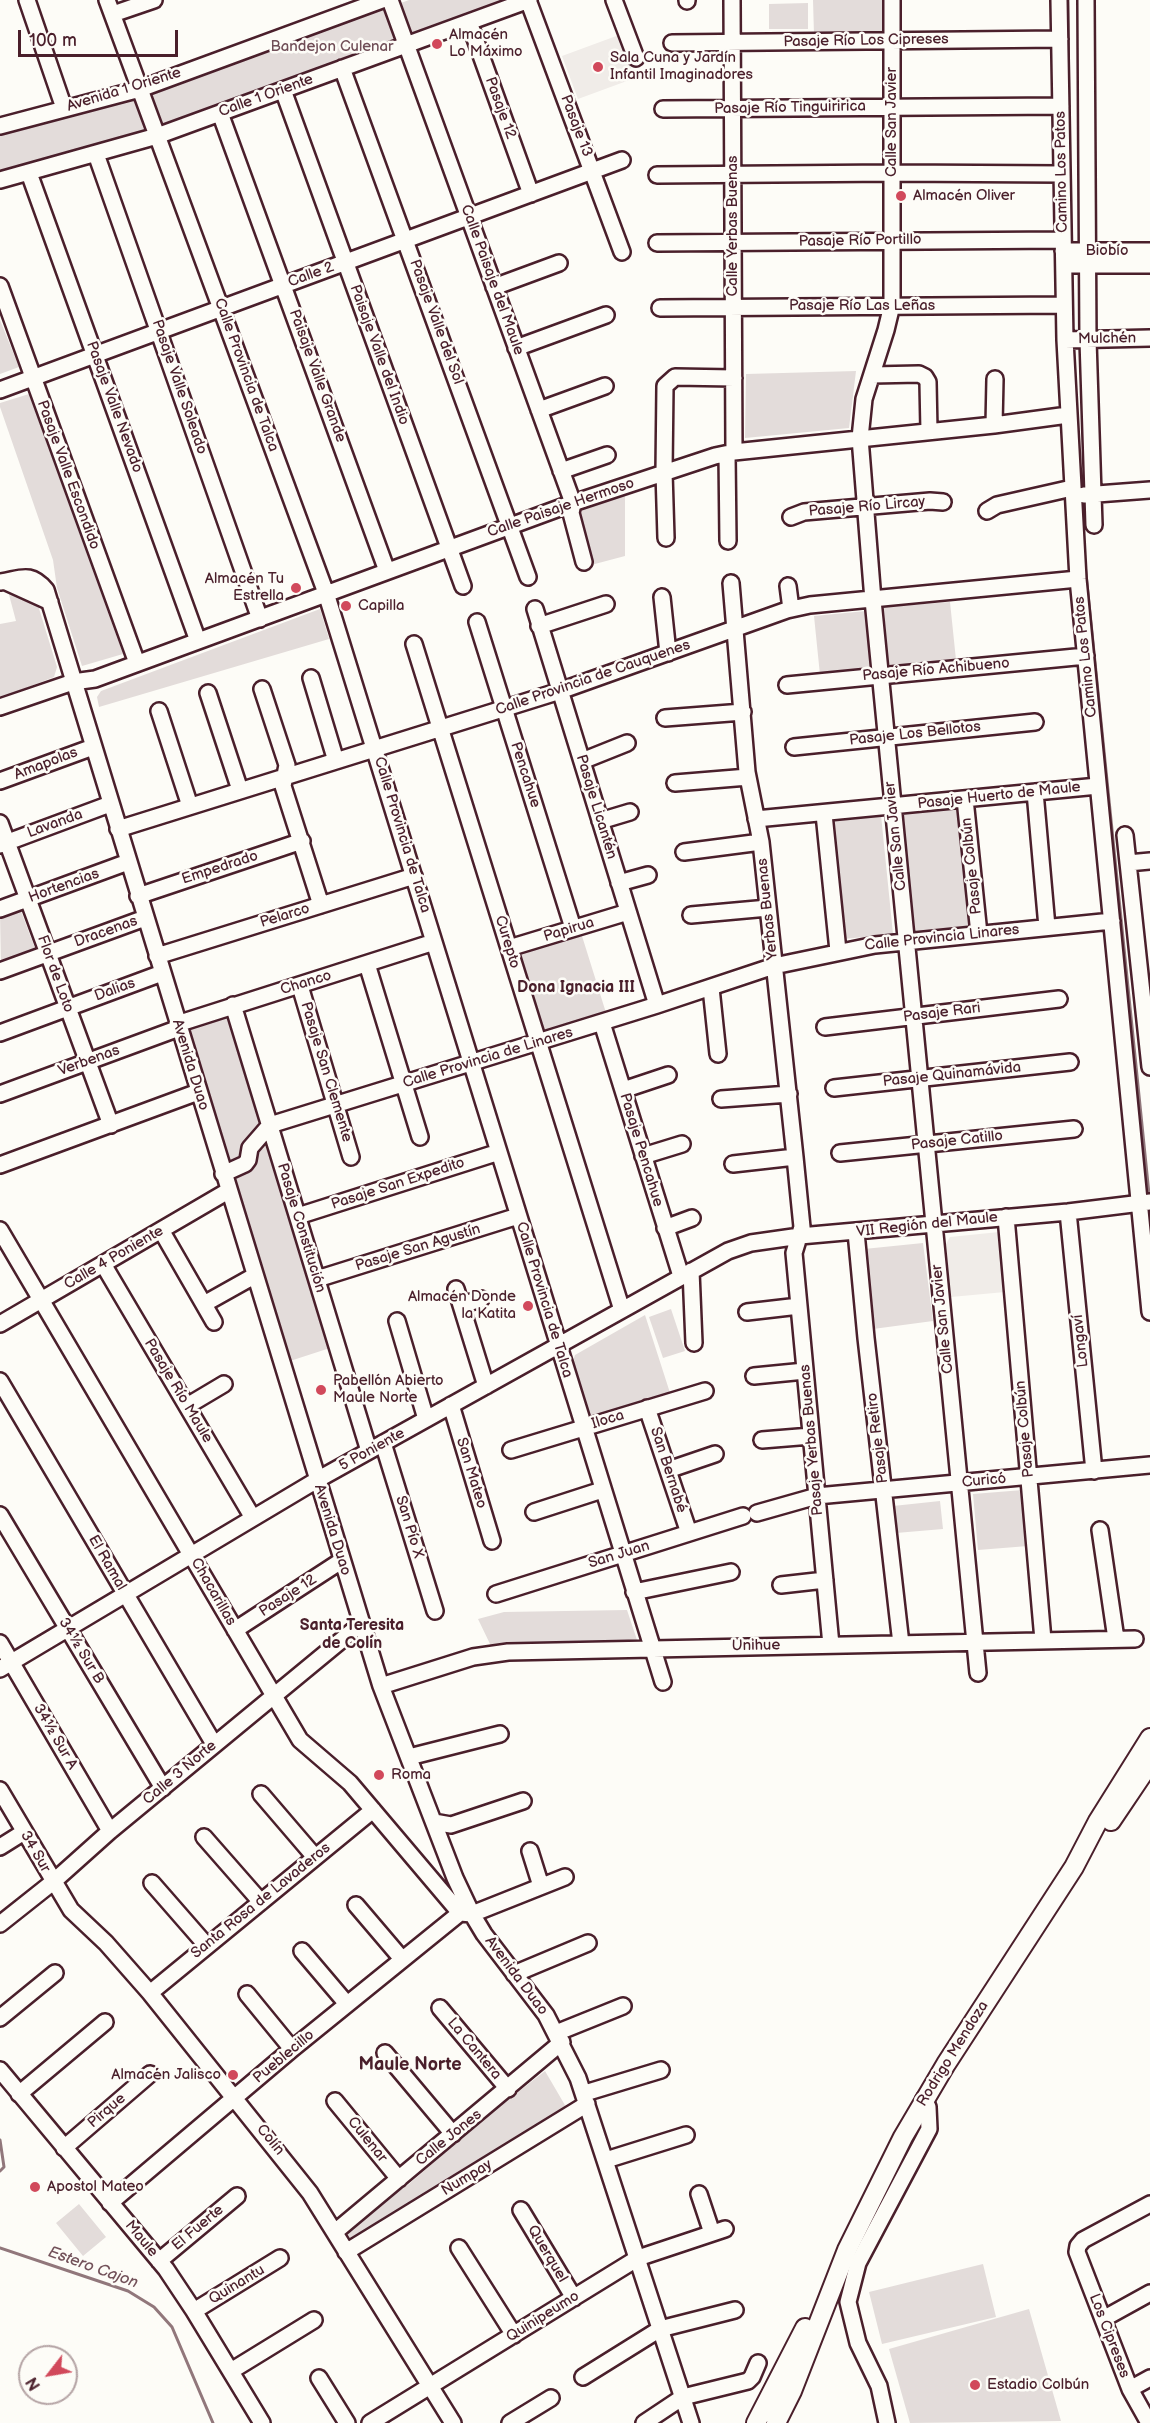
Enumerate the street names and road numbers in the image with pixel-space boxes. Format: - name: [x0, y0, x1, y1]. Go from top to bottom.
- street label: Pasaje Río Los Cipreses: [783, 31, 949, 51]
- street label: Avenida 1 Oriente: [65, 64, 183, 116]
- street label: Calle San Javier: [883, 67, 901, 177]
- street label: Calle 1 Oriente: [216, 71, 316, 121]
- street label: Pasaje 12: [481, 75, 519, 141]
- street label: Pasaje 13: [556, 93, 596, 159]
- street label: Pasaje Río Tinguiririca: [714, 98, 866, 118]
- street label: Camino Los Patos: [1052, 111, 1072, 233]
- street label: Calle Yerbas Buenas: [724, 156, 742, 296]
- street label: Calle Paisaje del Maule: [456, 202, 528, 358]
- street label: Pasaje Río Portillo: [799, 231, 921, 251]
- street label: Biobío: [1086, 242, 1128, 260]
- street label: Pasaje Valle del Sol: [405, 257, 467, 387]
- street label: Calle 2: [286, 258, 336, 292]
- street label: Paisaje Valle del Indio: [345, 282, 413, 428]
- street label: Calle Provincia de Talca: [210, 296, 282, 454]
- street label: Pasaje Río Las Leñas: [789, 297, 935, 315]
- street label: Paisaje Valle Grande: [285, 307, 349, 445]
- street label: Pasaje Valle Soleado: [148, 317, 210, 457]
- street label: Mulchén: [1078, 329, 1136, 349]
- street label: Pasaje Valle Nevado: [82, 339, 146, 475]
- street label: Pasaje Valle Escondido: [33, 398, 103, 552]
- street label: Calle Paisaje Hermoso: [485, 474, 637, 542]
- street label: Pasaje Río Lircay: [808, 493, 926, 521]
- street label: Camino Los Patos: [1071, 596, 1101, 718]
- street label: Calle Provincia de Cauquenes: [493, 636, 693, 720]
- street label: Pasaje Río Achibueno: [862, 655, 1010, 685]
- street label: Pasaje Los Bellotos: [848, 718, 982, 750]
- street label: Pencahue: [506, 740, 544, 810]
- street label: Amapolas: [12, 744, 80, 784]
- street label: Pasaje Licantén: [572, 753, 620, 861]
- street label: Calle Provincia de Talca: [370, 755, 434, 915]
- street label: Pasaje Huerto de Maule: [917, 778, 1081, 814]
- street label: Calle San Javier: [881, 780, 911, 892]
- street label: Lavanda: [25, 806, 85, 842]
- street label: Pasaje Colbún: [958, 817, 986, 915]
- street label: Empedrado: [180, 847, 260, 889]
- street label: Yerbas Buenas: [754, 857, 782, 961]
- street label: Hortencias: [26, 865, 102, 907]
- street label: Pelarco: [258, 900, 312, 932]
- street label: Dracenas: [72, 912, 140, 952]
- street label: Curepto: [490, 913, 524, 971]
- street label: Papirua: [542, 914, 596, 946]
- street label: Calle Provincia Linares: [864, 921, 1020, 955]
- street label: Flor de Loto: [33, 933, 77, 1015]
- street label: Chanco: [278, 967, 334, 999]
- street label: Dalias: [92, 974, 138, 1006]
- street label: Pasaje Rari: [902, 999, 982, 1027]
- street label: Pasaje San Clemente: [296, 1000, 356, 1144]
- street label: Avenida Duao: [168, 1017, 212, 1113]
- street label: Calle Provincia de Linares: [401, 1024, 575, 1092]
- street label: Verbenas: [56, 1042, 122, 1080]
- street label: Pasaje Quinamávida: [882, 1059, 1022, 1091]
- street label: Pasaje Pencahue: [615, 1091, 667, 1209]
- street label: Pasaje Catillo: [910, 1127, 1004, 1155]
- street label: Pasaje San Expedito: [329, 1154, 467, 1214]
- street label: Pasaje Constitución: [273, 1161, 329, 1295]
- street label: VII Región del Maule: [855, 1209, 999, 1241]
- street label: Pasaje San Agustín: [353, 1220, 483, 1276]
- street label: Calle Provincia de Talca: [512, 1220, 576, 1380]
- street label: Calle 4 Poniente: [61, 1222, 167, 1294]
- street label: Calle San Javier: [928, 1263, 958, 1375]
- street label: Longaví: [1069, 1314, 1093, 1368]
- street label: Pasaje Río Maule: [140, 1336, 216, 1446]
- street label: Pasaje Yerbas Buenas: [796, 1364, 828, 1516]
- street label: Pasaje Colbún: [1012, 1380, 1038, 1478]
- street label: Pasaje Retiro: [864, 1392, 892, 1484]
- street label: Iloca: [590, 1407, 626, 1433]
- street label: 5 Poniente: [336, 1425, 408, 1475]
- street label: San Bernabé: [646, 1425, 690, 1515]
- street label: San Mateo: [452, 1435, 490, 1511]
- street label: Curicó: [961, 1470, 1007, 1492]
- street label: Avenida Duao: [310, 1482, 354, 1578]
- street label: San Pío X: [391, 1494, 427, 1560]
- street label: El Ramal: [84, 1532, 130, 1594]
- street label: San Juan: [586, 1537, 652, 1573]
- street label: Chacarillas: [186, 1555, 240, 1629]
- street label: Pasaje 12: [256, 1571, 320, 1621]
- street label: 34½ Sur B: [54, 1615, 108, 1687]
- street label: Unihue: [732, 1637, 780, 1655]
- street label: 34½ Sur A: [29, 1701, 81, 1773]
- street label: Calle 3 Norte: [140, 1737, 220, 1809]
- street label: 34 Sur: [16, 1828, 54, 1876]
- street label: Santa Rosa de Lavaderos: [188, 1839, 334, 1963]
- street label: Avenida Duao: [480, 1933, 552, 2019]
- street label: Rodrigo Mendoza: [913, 1998, 993, 2110]
- street label: La Cantera: [443, 2014, 505, 2084]
- street label: Pueblecillo: [250, 2026, 318, 2088]
- street label: Pirque: [84, 2090, 130, 2132]
- street label: Calle Jones: [412, 2106, 486, 2170]
- street label: Culenar: [343, 2114, 391, 2166]
- street label: Colín: [252, 2121, 288, 2159]
- street label: Numpay: [438, 2156, 496, 2200]
- street label: El Fuerte: [168, 2201, 228, 2255]
- street label: Maule: [121, 2217, 161, 2261]
- street label: Querquel: [523, 2222, 571, 2286]
- street label: Quinantu: [206, 2261, 268, 2309]
- street label: Quinipeumo: [503, 2288, 583, 2346]
- street label: Los Cipreses: [1085, 2291, 1133, 2381]

